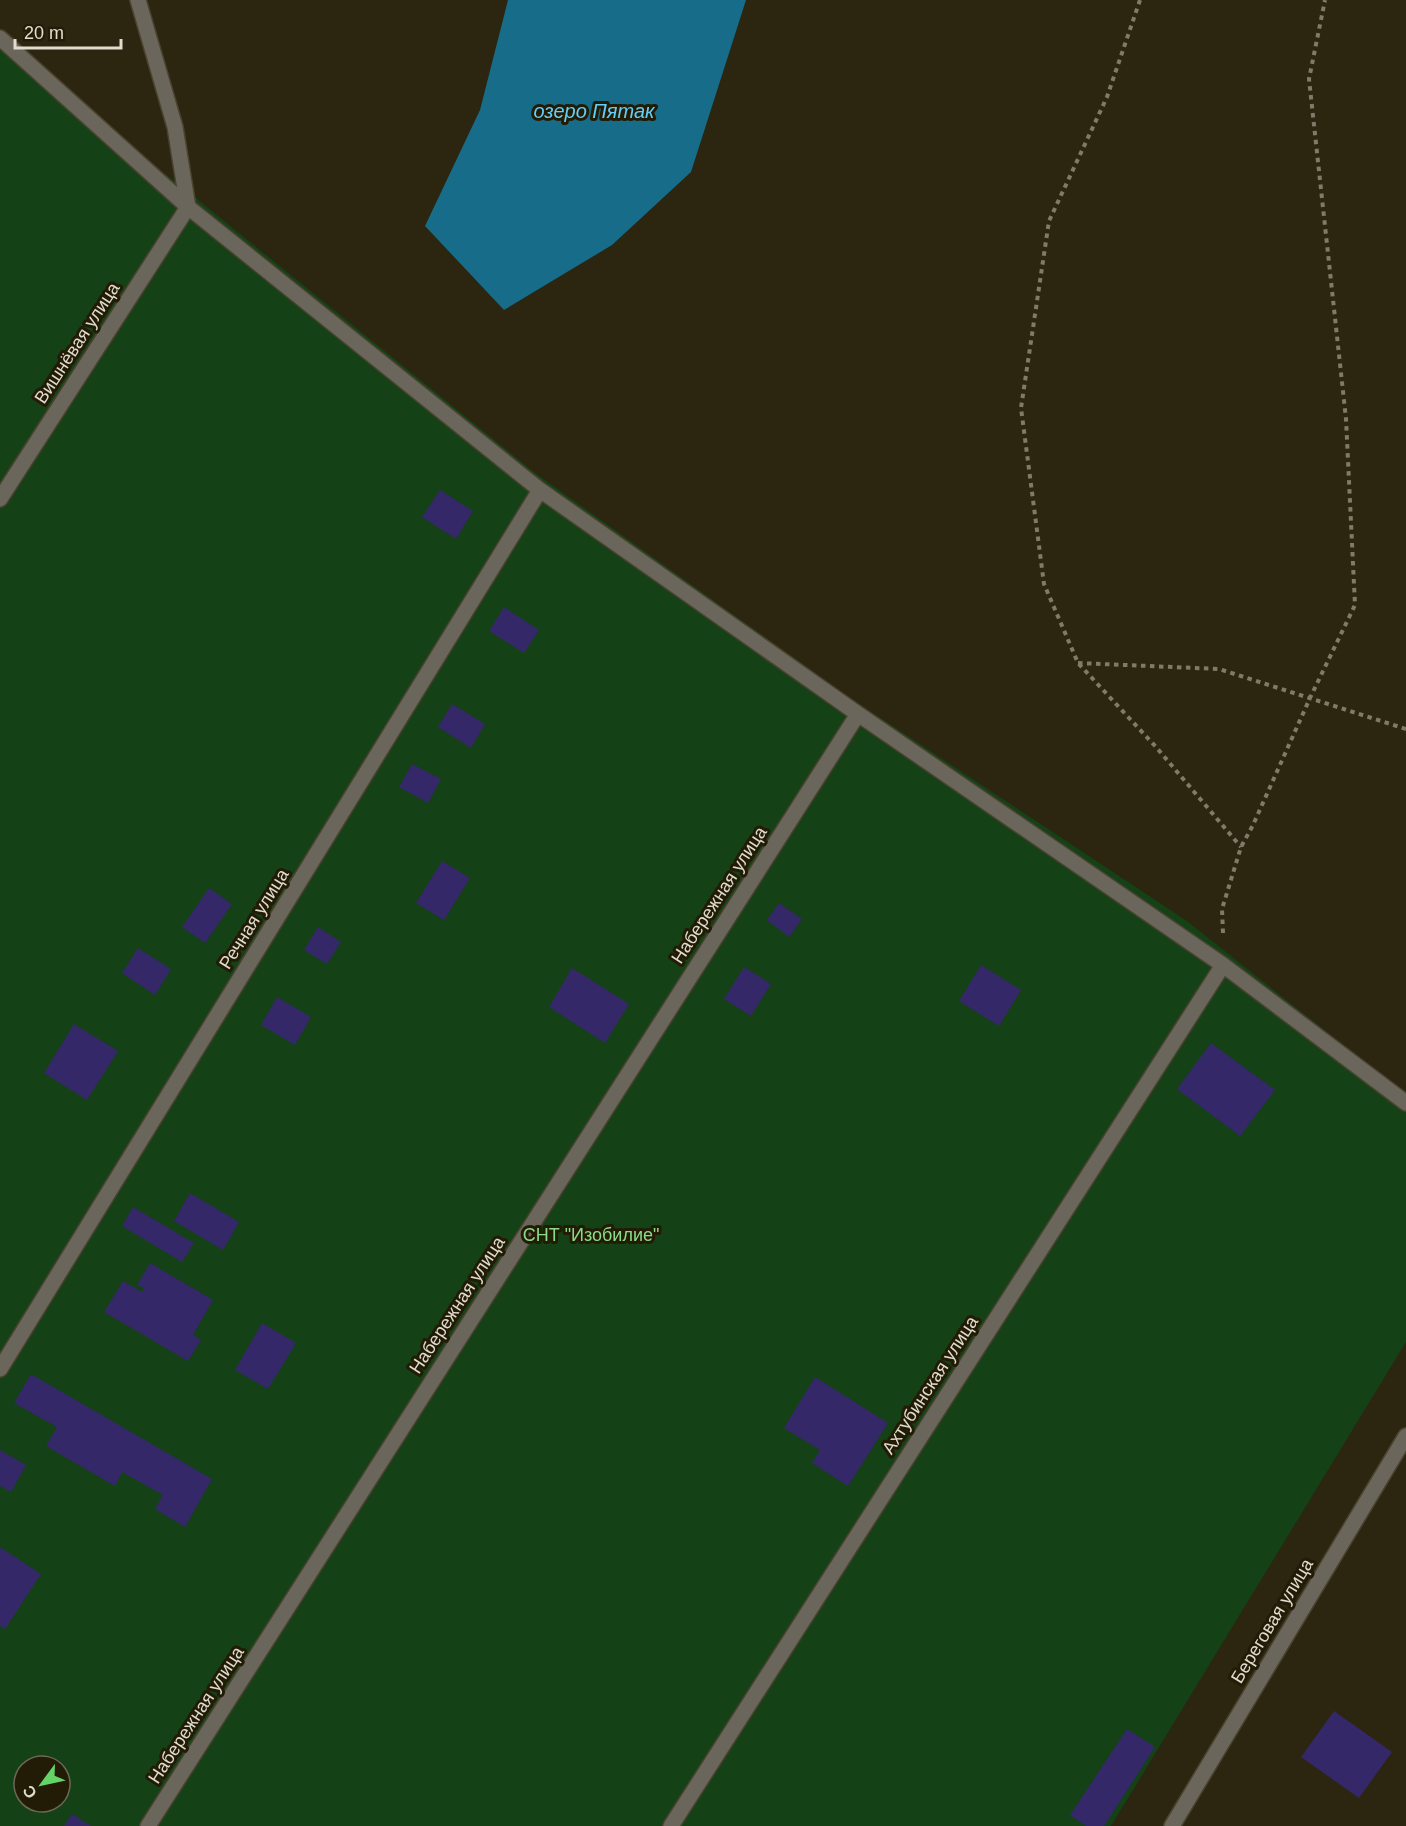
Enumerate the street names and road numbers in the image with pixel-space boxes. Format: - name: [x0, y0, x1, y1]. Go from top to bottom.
- street label: Вишнёвая улица: [30, 278, 124, 407]
- street label: Набережная улица: [667, 822, 771, 967]
- street label: Речная улица: [215, 864, 293, 973]
- street label: Набережная улица: [405, 1232, 509, 1377]
- street label: Ахтубинская улица: [878, 1312, 983, 1458]
- street label: Береговая улица: [1227, 1554, 1318, 1687]
- street label: Набережная улица: [144, 1642, 248, 1787]

